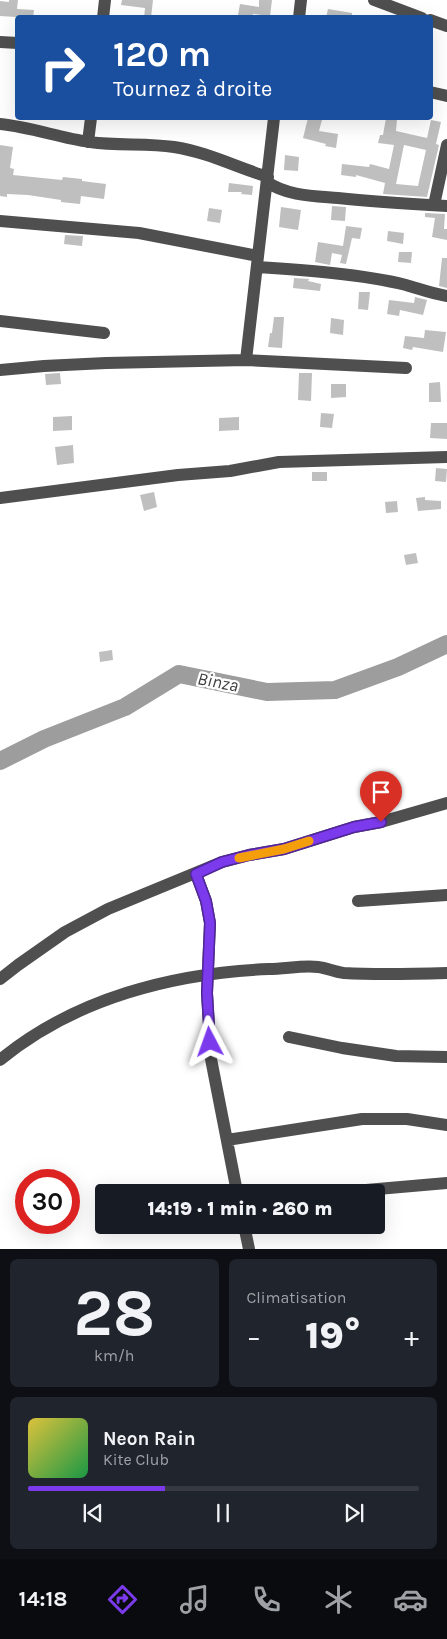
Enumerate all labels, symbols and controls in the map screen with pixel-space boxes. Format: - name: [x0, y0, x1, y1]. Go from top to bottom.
- text: 120 m: [113, 34, 211, 75]
- icon: right: [30, 35, 95, 100]
- text: Tournez à droite: [113, 76, 272, 102]
- water label: Binza: [196, 667, 240, 697]
- pin: [360, 771, 402, 822]
- icon: arrive: [367, 778, 395, 806]
- position arrow: [183, 1015, 235, 1067]
- speed limit sign: 30: [15, 1169, 80, 1234]
- text: 14:19 · 1 min · 260 m: [147, 1198, 333, 1220]
- text: 28: [74, 1275, 155, 1351]
- text: Climatisation: [247, 1288, 347, 1307]
- text: 19°: [305, 1313, 361, 1358]
- text: −: [247, 1320, 261, 1353]
- text: +: [404, 1320, 419, 1353]
- text: km/h: [94, 1346, 135, 1365]
- text: Neon Rain: [103, 1428, 196, 1450]
- text: Kite Club: [103, 1450, 169, 1469]
- icon: previous: [79, 1499, 107, 1527]
- icon: pause: [209, 1499, 237, 1527]
- icon: next: [340, 1499, 368, 1527]
- icon: directions: [105, 1582, 140, 1617]
- icon: music: [177, 1582, 212, 1617]
- icon: phone: [249, 1582, 284, 1617]
- icon: climate: [321, 1582, 356, 1617]
- icon: car: [393, 1582, 428, 1617]
- text: 14:18: [19, 1586, 68, 1612]

